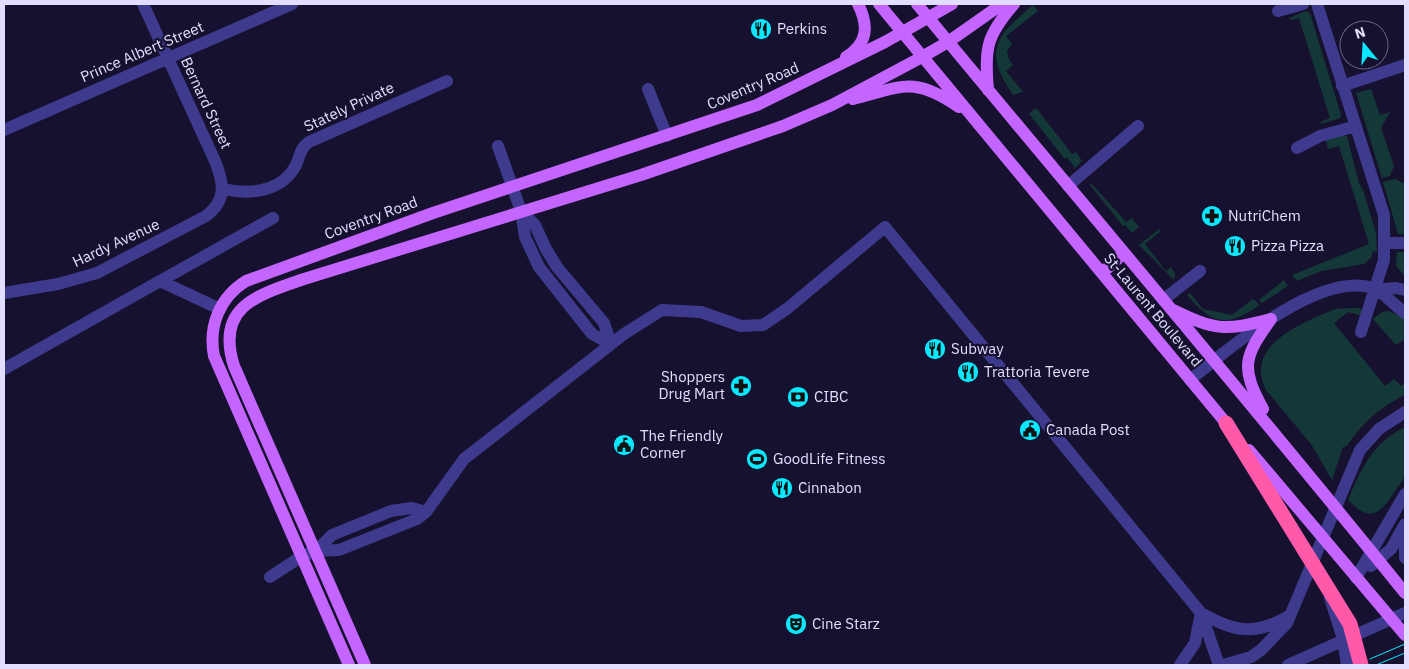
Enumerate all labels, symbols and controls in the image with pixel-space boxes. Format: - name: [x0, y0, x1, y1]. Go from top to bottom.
- street label: Prince Albert Street: [77, 17, 206, 86]
- restaurant icon: Perkins: [749, 17, 773, 41]
- place label: Perkins: [777, 19, 827, 38]
- north arrow: [1339, 20, 1389, 70]
- text: N: [1352, 23, 1368, 43]
- street label: Bernard Street: [177, 54, 236, 152]
- street label: Coventry Road: [704, 58, 802, 113]
- street label: Stately Private: [301, 77, 397, 136]
- street label: Coventry Road: [322, 192, 420, 243]
- pharmacy icon: NutriChem: [1200, 204, 1224, 228]
- place label: NutriChem: [1228, 206, 1301, 225]
- street label: Hardy Avenue: [69, 214, 162, 271]
- restaurant icon: Pizza Pizza: [1223, 234, 1247, 258]
- place label: Pizza Pizza: [1251, 236, 1324, 255]
- street label: St-Laurent Boulevard: [1100, 249, 1207, 371]
- restaurant icon: Subway: [923, 337, 947, 361]
- place label: Subway: [951, 339, 1004, 358]
- restaurant icon: Trattoria Tevere: [956, 360, 980, 384]
- place label: Trattoria Tevere: [984, 362, 1090, 381]
- place label: Shoppers Drug Mart: [658, 367, 725, 403]
- pharmacy icon: Shoppers Drug Mart: [729, 374, 753, 398]
- bank icon: CIBC: [786, 385, 810, 409]
- place label: CIBC: [814, 387, 848, 406]
- public building icon: Canada Post: [1018, 418, 1042, 442]
- place label: Canada Post: [1046, 420, 1130, 439]
- place label: The Friendly Corner: [640, 426, 724, 462]
- public building icon: The Friendly Corner: [612, 433, 636, 457]
- sports icon: GoodLife Fitness: [745, 447, 769, 471]
- place label: GoodLife Fitness: [773, 449, 885, 468]
- restaurant icon: Cinnabon: [770, 476, 794, 500]
- place label: Cinnabon: [798, 478, 862, 497]
- theatre icon: Cine Starz: [784, 612, 808, 636]
- place label: Cine Starz: [812, 614, 880, 633]

